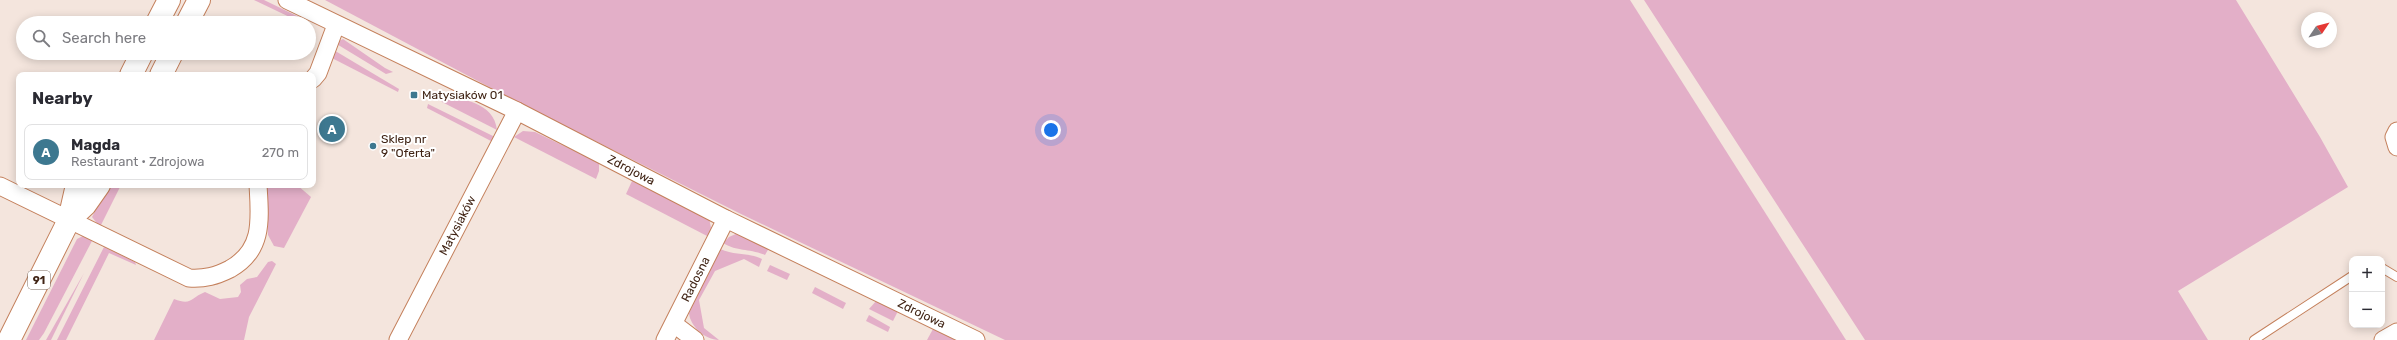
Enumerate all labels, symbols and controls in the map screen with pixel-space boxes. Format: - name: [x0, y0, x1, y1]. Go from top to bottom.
- north arrow: [2301, 12, 2337, 48]
- search box: [16, 16, 316, 60]
- icon: search: [30, 27, 52, 49]
- text: Search here: [62, 29, 146, 47]
- text: Nearby: [32, 88, 93, 108]
- place label: Matysiaków 01: [422, 88, 503, 102]
- marker: Matysiaków 01: [409, 90, 419, 100]
- pin: A: [319, 114, 345, 144]
- your location: [1041, 120, 1061, 140]
- place label: Sklep nr 9 "Oferta": [381, 132, 435, 160]
- text: Magda: [71, 136, 120, 154]
- marker: Sklep nr 9 "Oferta": [368, 141, 378, 151]
- text: A: [41, 145, 51, 160]
- text: 270 m: [262, 145, 299, 160]
- street label: Zdrojowa: [605, 152, 657, 188]
- text: Restaurant · Zdrojowa: [71, 154, 205, 169]
- street label: Matysiaków: [436, 193, 479, 258]
- street label: Radosna: [678, 254, 713, 304]
- map controls: [2349, 256, 2385, 328]
- button: +: [2349, 256, 2385, 292]
- road number: 91: [28, 271, 50, 289]
- button: −: [2349, 292, 2385, 328]
- street label: Zdrojowa: [895, 296, 948, 331]

